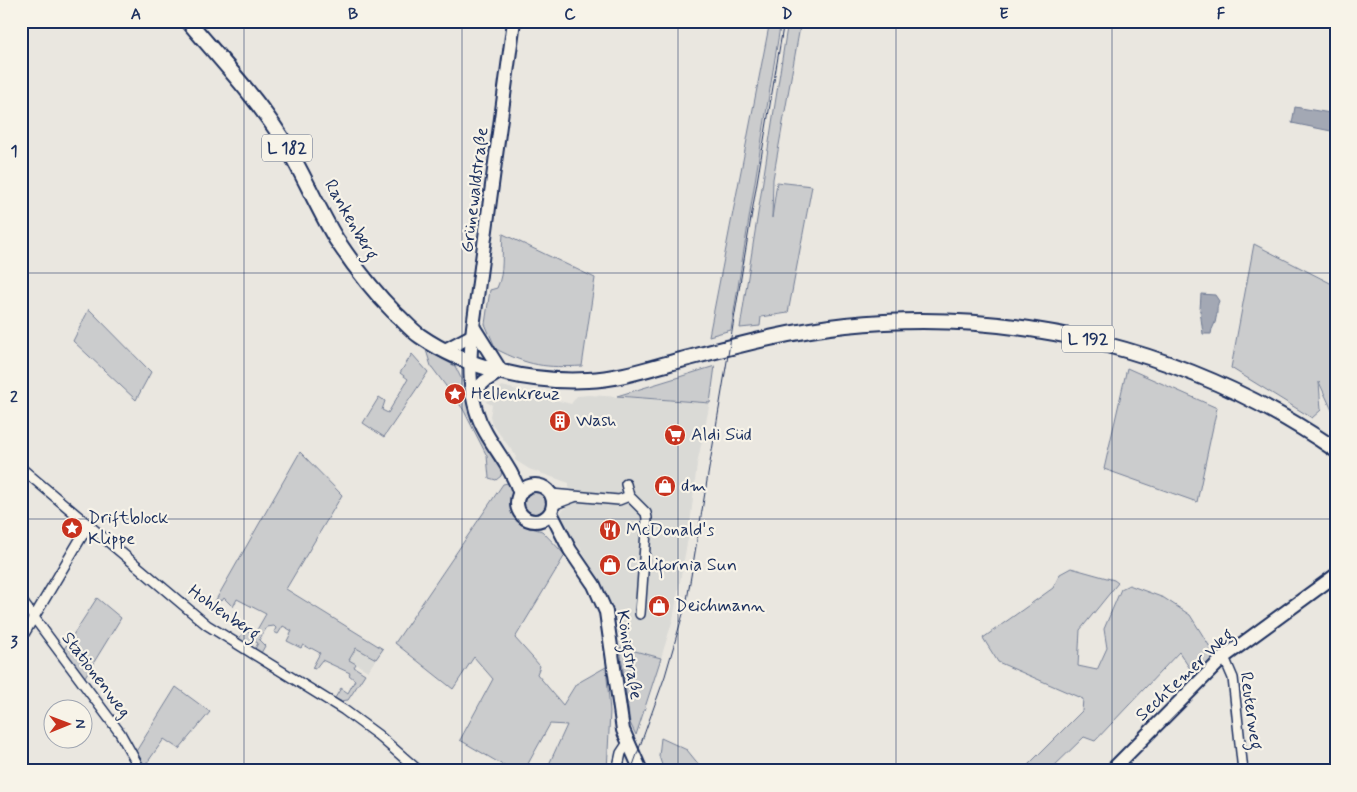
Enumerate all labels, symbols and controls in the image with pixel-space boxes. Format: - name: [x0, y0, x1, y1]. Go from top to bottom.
- text: A: [131, 4, 141, 25]
- text: B: [348, 4, 358, 25]
- text: C: [564, 4, 576, 25]
- text: D: [781, 4, 793, 25]
- text: E: [999, 4, 1009, 25]
- text: F: [1217, 4, 1226, 25]
- street label: Grünewaldstraße: [455, 126, 495, 254]
- road number: L 182: [262, 134, 312, 162]
- text: 1: [10, 141, 18, 162]
- street label: Rankenberg: [317, 175, 384, 266]
- road number: L 192: [1062, 326, 1114, 352]
- place icon: Hellenkreuz: [443, 382, 467, 406]
- place label: Hellenkreuz: [471, 382, 560, 406]
- text: 2: [10, 387, 18, 408]
- building icon: Wash: [548, 409, 572, 433]
- place label: Wash: [576, 409, 617, 433]
- supermarket icon: Aldi Süd: [663, 423, 687, 447]
- place label: Aldi Süd: [691, 423, 752, 447]
- shop icon: dm: [653, 474, 677, 498]
- place label: dm: [681, 474, 706, 498]
- place label: Driftblock Klippe: [88, 506, 168, 551]
- place icon: Driftblock Klippe: [60, 516, 84, 540]
- restaurant icon: McDonald's: [598, 518, 622, 542]
- place label: McDonald's: [626, 518, 714, 542]
- shop icon: California Sun: [598, 553, 622, 577]
- place label: California Sun: [626, 553, 737, 579]
- street label: Hohlenberg: [182, 579, 265, 648]
- shop icon: Deichmann: [647, 594, 671, 618]
- place label: Deichmann: [675, 594, 765, 618]
- street label: Königstraße: [608, 609, 648, 702]
- street label: Sechtemer Weg: [1131, 623, 1241, 728]
- street label: Stationenweg: [56, 627, 136, 723]
- text: 3: [10, 632, 18, 653]
- street label: Reuterweg: [1232, 670, 1268, 752]
- north arrow: [42, 700, 92, 750]
- text: N: [71, 719, 89, 729]

